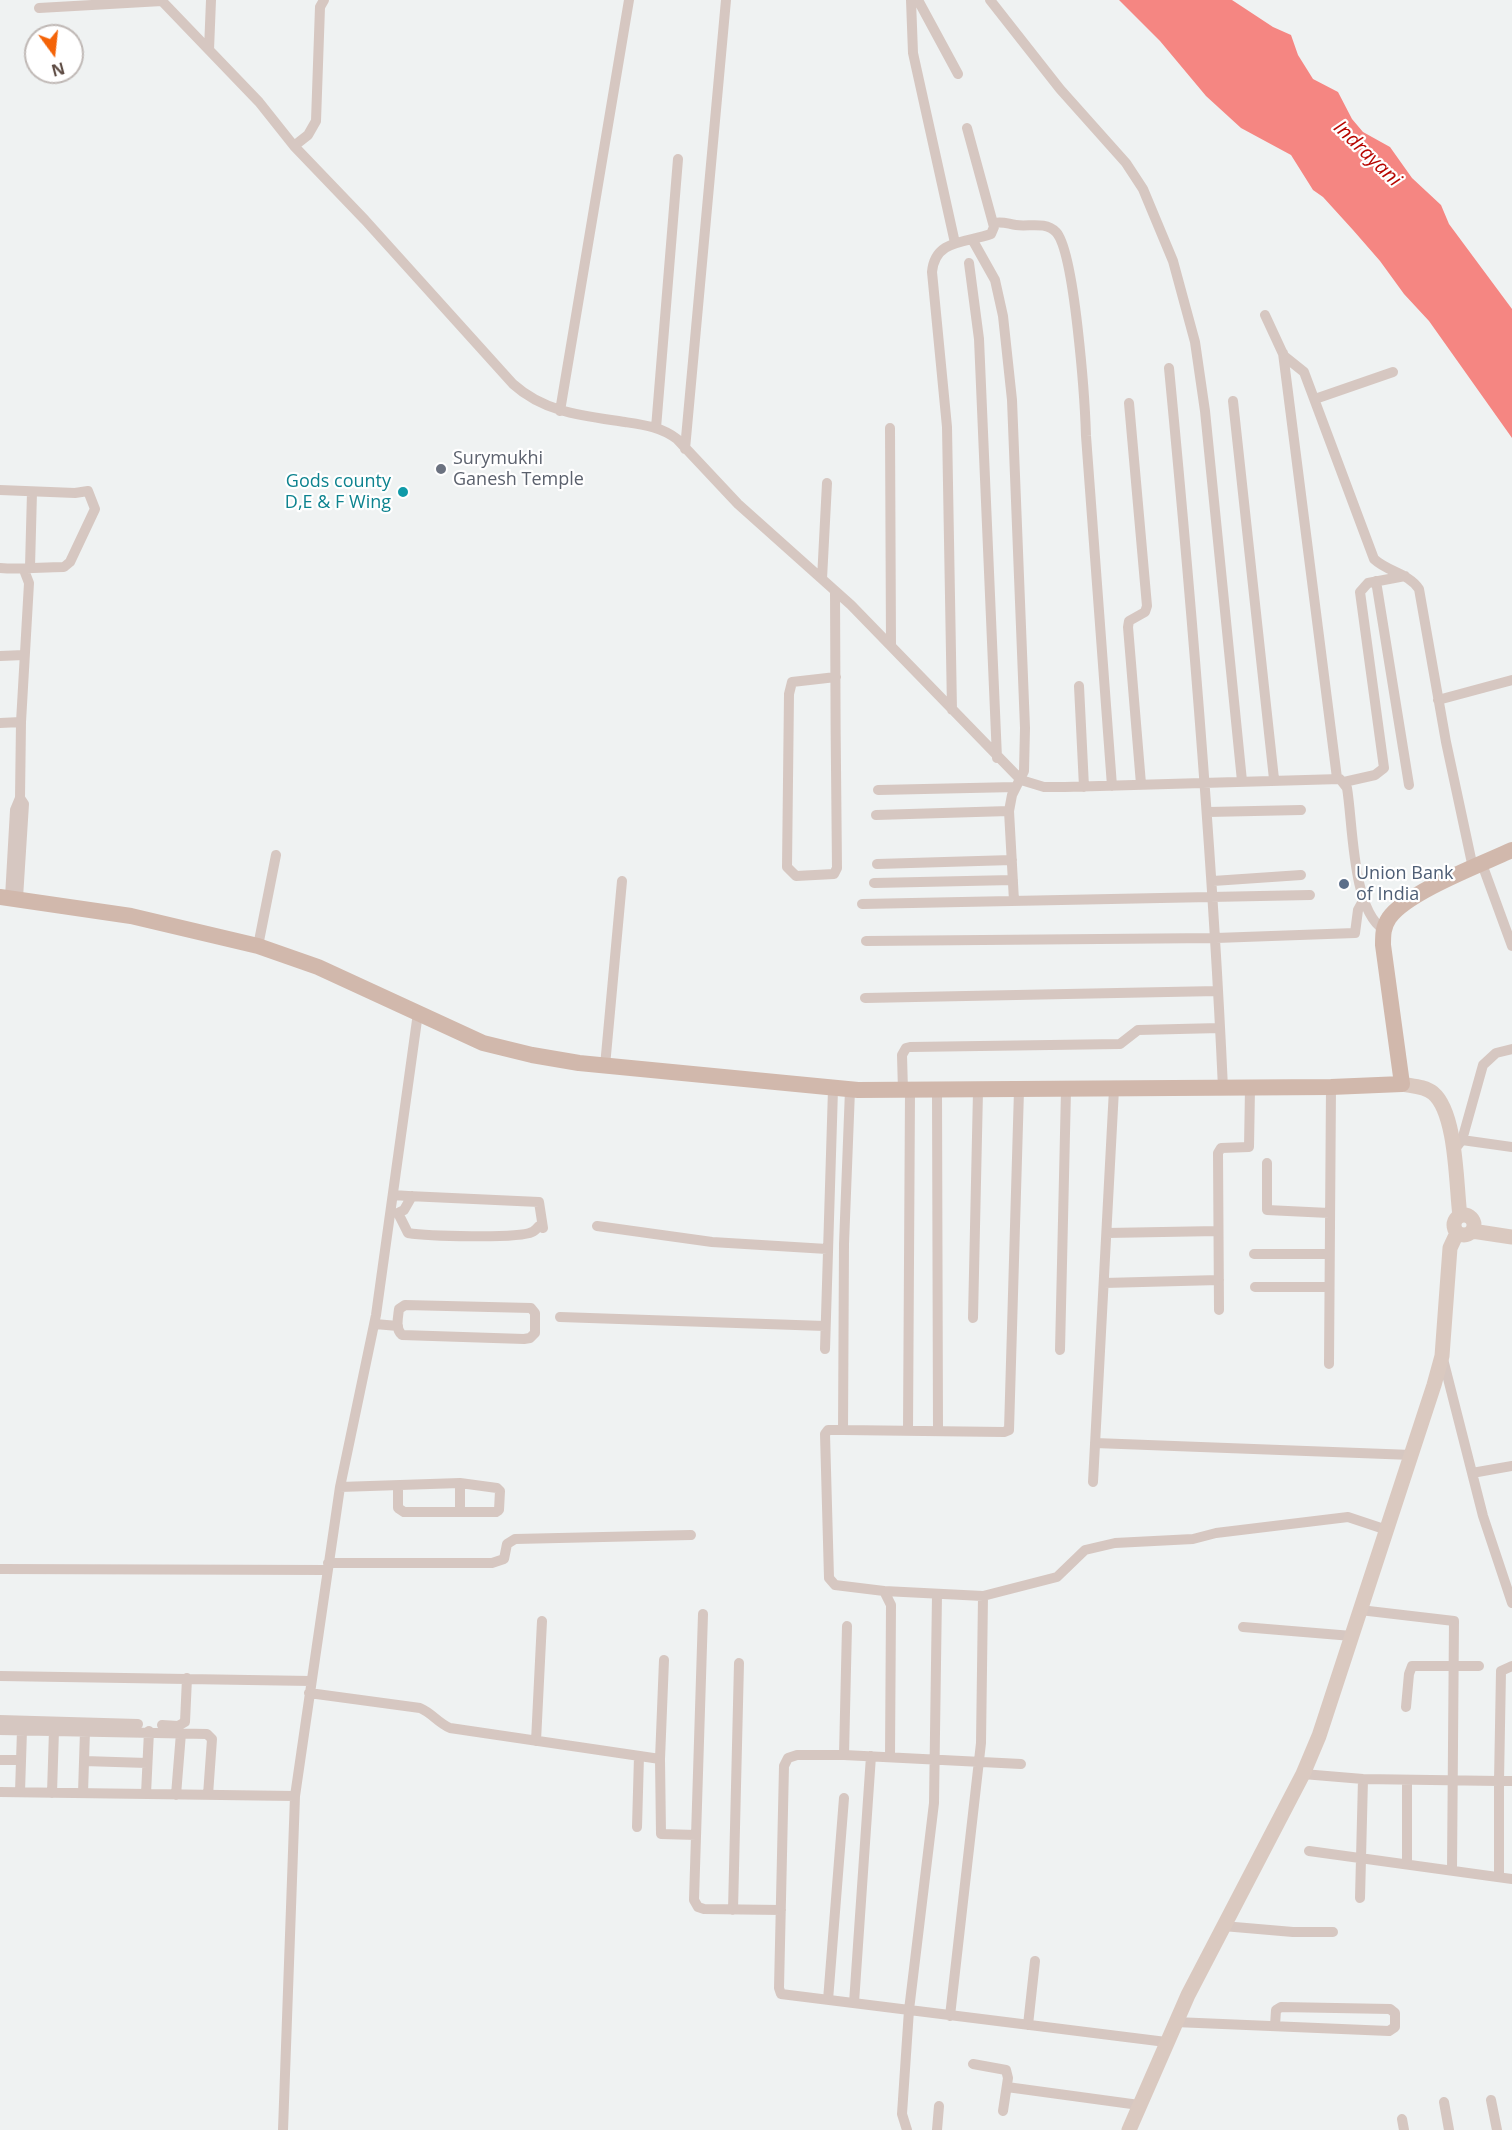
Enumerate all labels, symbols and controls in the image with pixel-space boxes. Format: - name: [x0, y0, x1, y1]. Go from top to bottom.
- north arrow: [24, 24, 84, 84]
- text: N: [49, 57, 67, 82]
- water label: Indrayani: [1328, 116, 1406, 192]
- place label: Surymukhi Ganesh Temple: [453, 448, 584, 490]
- marker: Surymukhi Ganesh Temple: [434, 462, 448, 476]
- place label: Gods county D,E & F Wing: [285, 471, 391, 514]
- marker: Gods county D,E & F Wing: [396, 485, 410, 499]
- place label: Union Bank of India: [1356, 863, 1453, 906]
- marker: Union Bank of India: [1337, 877, 1351, 891]

